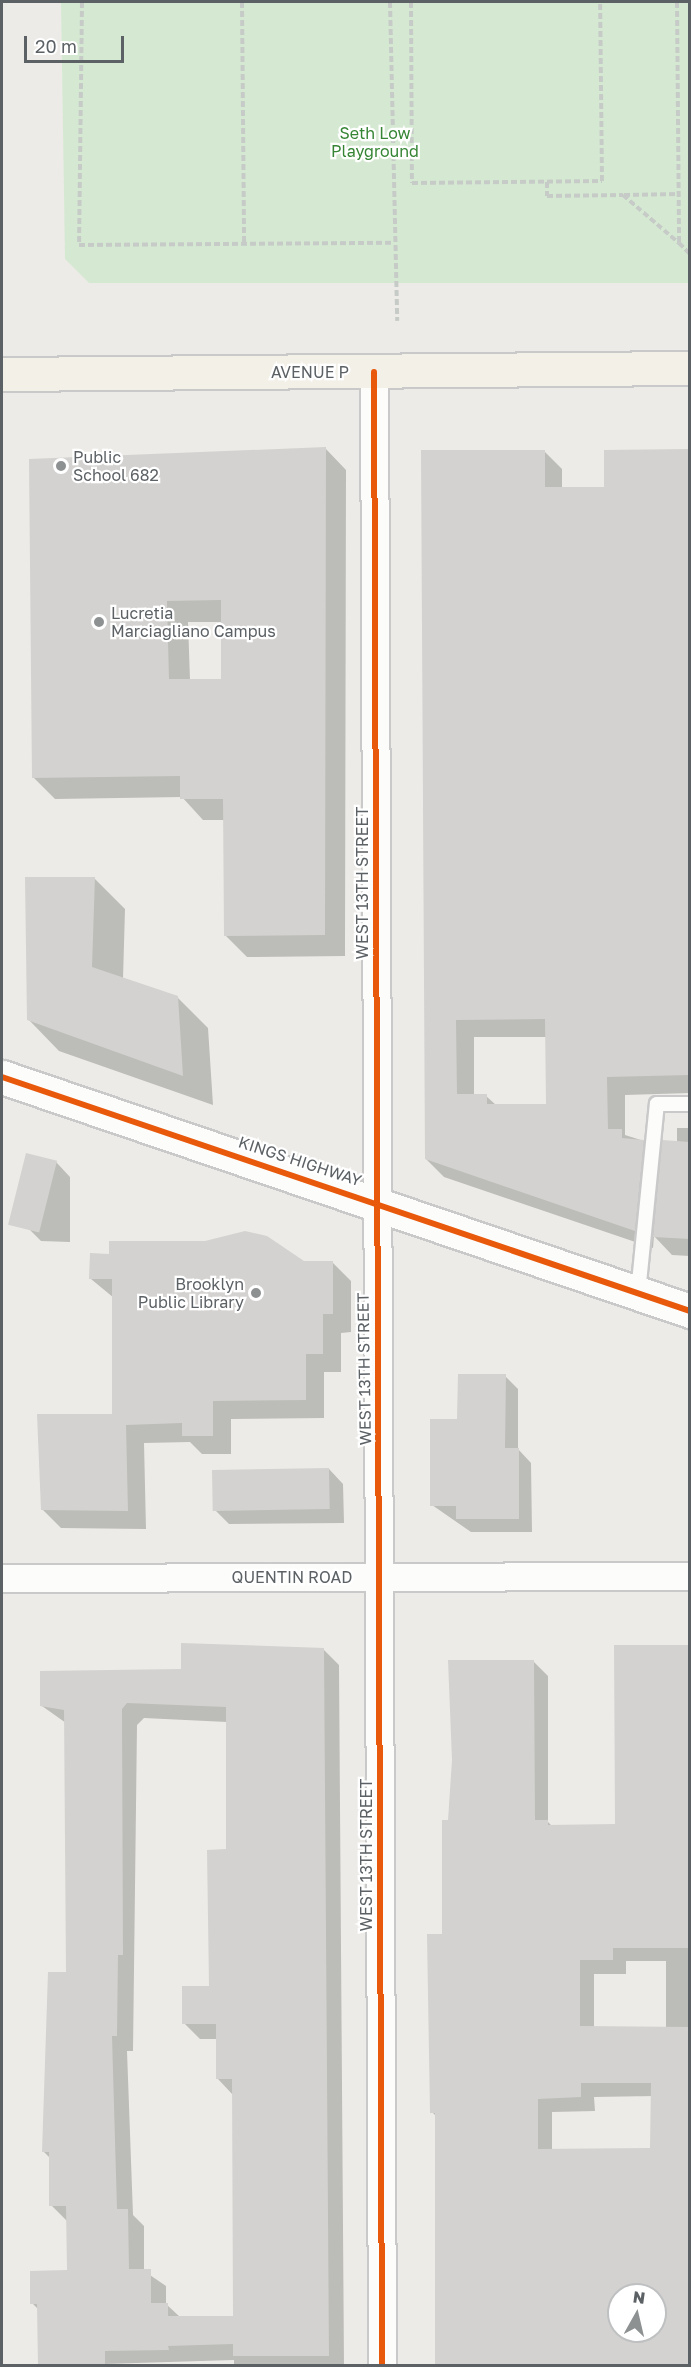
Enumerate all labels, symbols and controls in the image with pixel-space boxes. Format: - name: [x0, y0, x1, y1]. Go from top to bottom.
- scale bar: [27, 24, 128, 62]
- text: 20 m: [35, 35, 77, 57]
- park label: Seth Low Playground: [331, 123, 419, 161]
- street label: AVENUE P: [271, 362, 349, 382]
- place label: Public School 682: [73, 447, 159, 485]
- marker: Public School 682: [54, 459, 68, 473]
- place label: Lucretia Marciagliano Campus: [111, 603, 276, 641]
- marker: Lucretia Marciagliano Campus: [92, 615, 106, 629]
- street label: WEST 13TH STREET: [352, 807, 372, 959]
- street label: KINGS HIGHWAY: [236, 1132, 364, 1190]
- place label: Brooklyn Public Library: [138, 1274, 244, 1312]
- marker: Brooklyn Public Library: [249, 1286, 263, 1300]
- street label: WEST 13TH STREET: [353, 1292, 375, 1446]
- street label: QUENTIN ROAD: [232, 1567, 352, 1587]
- street label: WEST 13TH STREET: [356, 1779, 376, 1931]
- north arrow: [607, 2283, 667, 2343]
- text: N: [632, 2286, 647, 2308]

